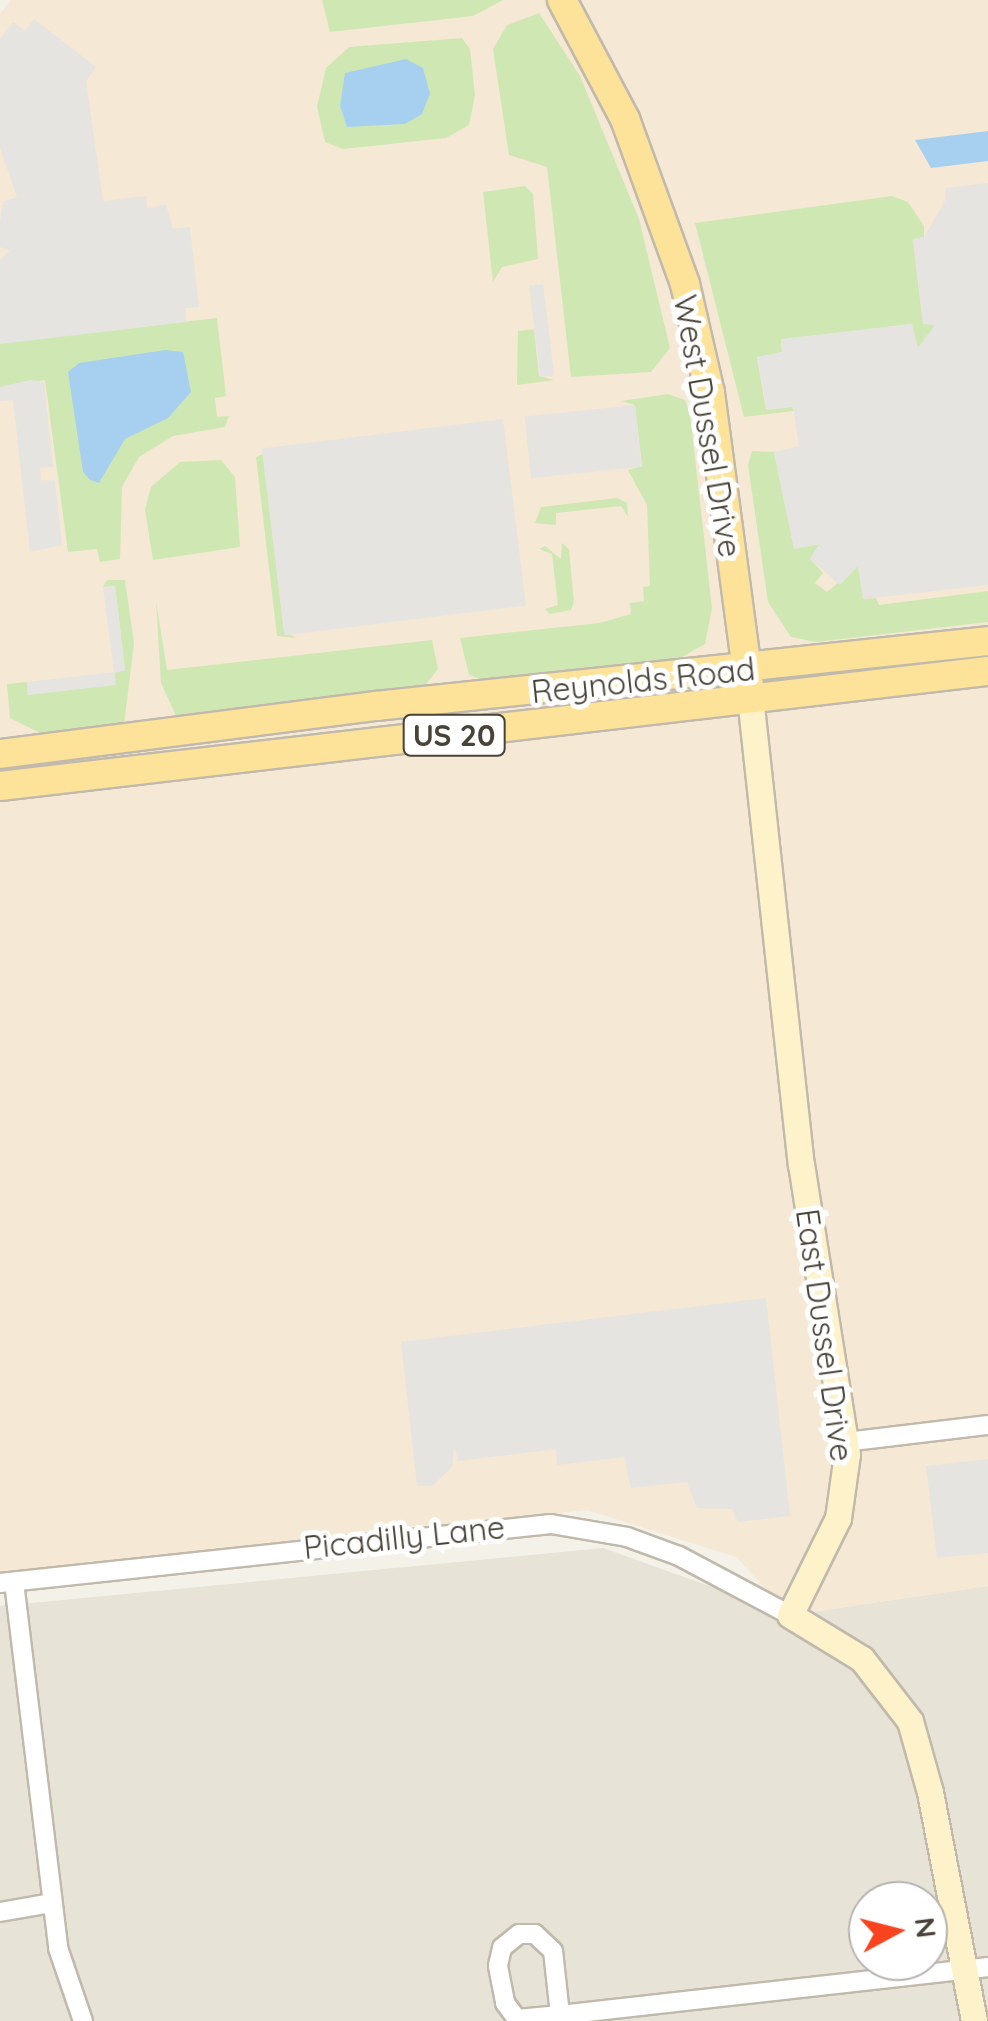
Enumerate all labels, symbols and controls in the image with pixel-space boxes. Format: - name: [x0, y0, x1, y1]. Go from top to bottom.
- street label: West Dussel Drive: [666, 292, 750, 560]
- street label: Reynolds Road: [529, 649, 757, 711]
- road number: US 20: [402, 710, 506, 760]
- street label: East Dussel Drive: [788, 1206, 862, 1464]
- street label: Picadilly Lane: [301, 1507, 507, 1567]
- north arrow: [848, 1881, 948, 1981]
- text: N: [908, 1915, 945, 1940]

